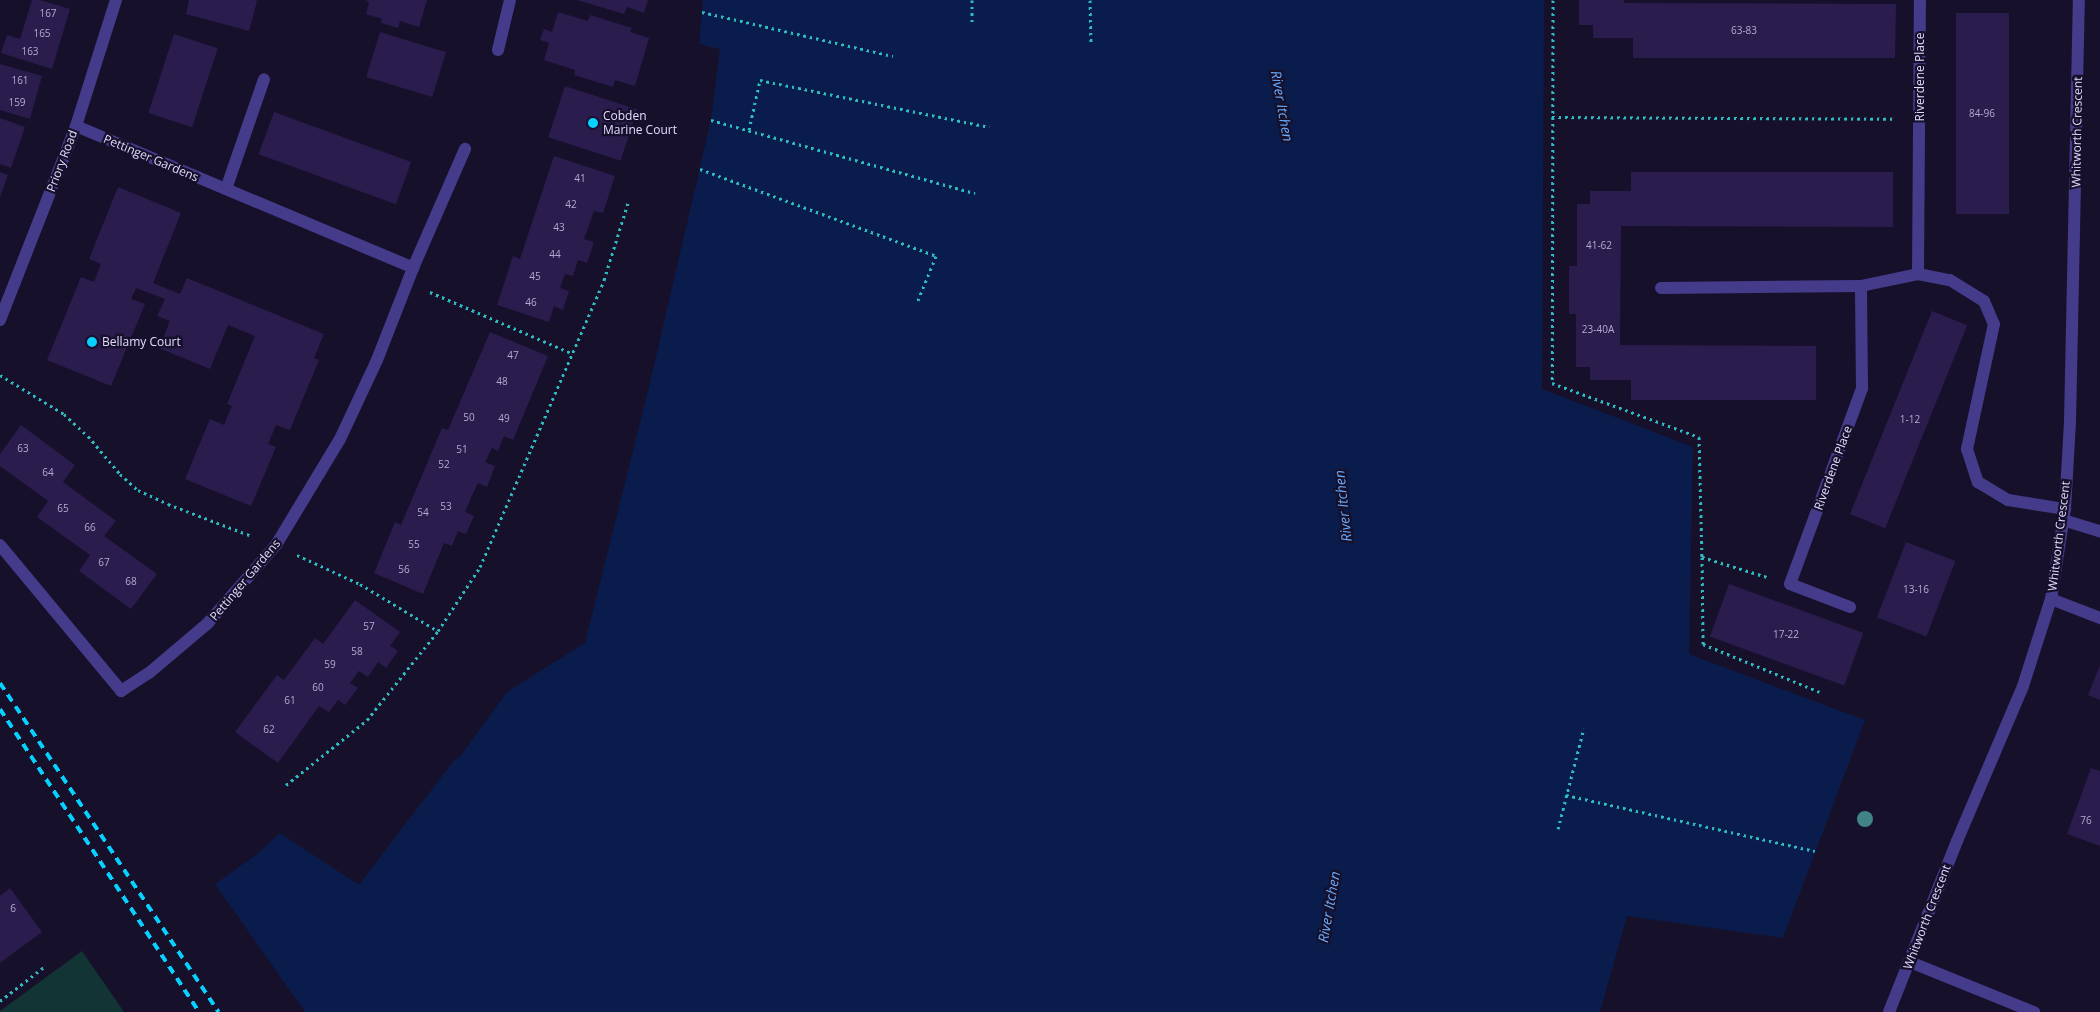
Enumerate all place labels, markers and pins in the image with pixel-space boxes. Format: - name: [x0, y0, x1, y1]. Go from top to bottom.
- place label: Cobden Marine Court: [603, 109, 677, 137]
- marker: Cobden Marine Court: [587, 117, 599, 129]
- place label: Bellamy Court: [102, 335, 181, 349]
- marker: Bellamy Court: [86, 336, 98, 348]

